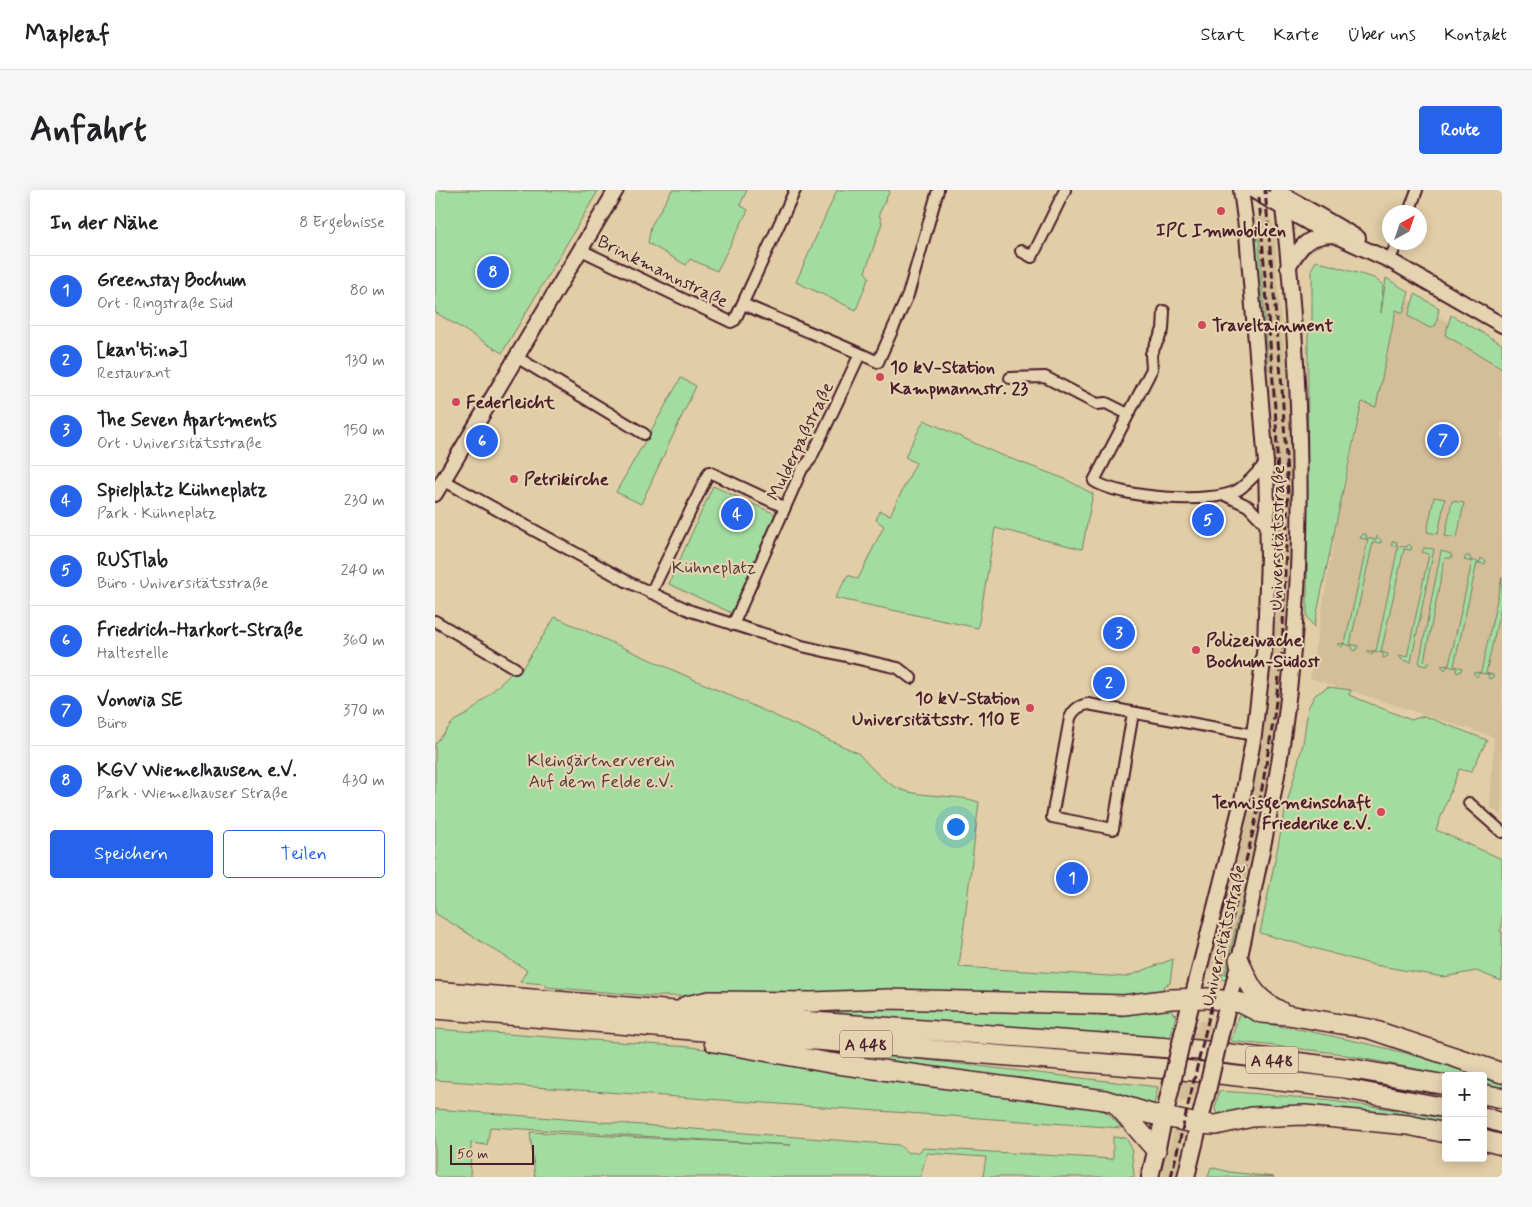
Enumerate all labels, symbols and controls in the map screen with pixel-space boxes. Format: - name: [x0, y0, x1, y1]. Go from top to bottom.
- text: Mapleaf: [25, 19, 110, 50]
- text: Start: [1201, 23, 1245, 47]
- text: Karte: [1273, 23, 1319, 47]
- text: Über uns: [1347, 23, 1416, 47]
- text: Kontakt: [1444, 23, 1507, 47]
- button: Route: [1419, 106, 1502, 154]
- text: Anfahrt: [30, 107, 147, 153]
- marker: IPC Immobilien: [1215, 205, 1227, 217]
- north arrow: [1382, 205, 1427, 250]
- text: In der Nähe: [50, 209, 158, 237]
- text: 8 Ergebnisse: [299, 212, 385, 233]
- place label: IPC Immobilien: [1156, 219, 1286, 243]
- street label: Brinkmannstraße: [593, 230, 732, 314]
- pin: 8: [477, 253, 509, 291]
- text: Greenstay Bochum: [97, 268, 247, 293]
- text: 1: [62, 280, 70, 301]
- text: 80 m: [350, 280, 385, 301]
- text: Ort · Ringstraße Süd: [97, 293, 233, 314]
- place label: Traveltainment: [1212, 314, 1334, 338]
- marker: Traveltainment: [1196, 319, 1208, 331]
- text: [kanˈtiːnə]: [97, 338, 187, 363]
- text: 2: [62, 350, 70, 371]
- text: 130 m: [344, 350, 385, 371]
- place label: 10 kV-Station Kampmannstr. 23: [890, 356, 1028, 401]
- text: Restaurant: [97, 363, 171, 384]
- marker: 10 kV-Station Kampmannstr. 23: [874, 371, 886, 383]
- street label: Mulderpaßstraße: [762, 378, 840, 505]
- place label: Federleicht: [466, 391, 555, 415]
- marker: Federleicht: [450, 396, 462, 408]
- text: The Seven Apartments: [97, 408, 277, 433]
- text: 3: [62, 420, 70, 441]
- text: 150 m: [343, 420, 385, 441]
- pin: 7: [1427, 421, 1459, 459]
- pin: 6: [466, 422, 498, 460]
- text: Ort · Universitätsstraße: [97, 433, 262, 454]
- street label: Universitätsstraße: [1265, 465, 1291, 611]
- place label: Petrikirche: [524, 468, 609, 492]
- marker: Petrikirche: [508, 473, 520, 485]
- text: Spielplatz Kühneplatz: [97, 478, 267, 503]
- text: 4: [61, 490, 71, 511]
- text: 230 m: [344, 490, 385, 511]
- pin: 4: [721, 495, 753, 533]
- pin: 5: [1192, 501, 1224, 539]
- text: Park · Kühneplatz: [97, 503, 216, 524]
- text: RUSTlab: [97, 548, 168, 573]
- park label: Kühneplatz: [672, 556, 756, 580]
- text: 5: [61, 560, 71, 581]
- text: 240 m: [341, 560, 385, 581]
- text: Büro · Universitätsstraße: [97, 573, 269, 594]
- pin: 3: [1103, 614, 1135, 652]
- text: Friedrich-Harkort-Straße: [97, 618, 303, 643]
- place label: Polizeiwache Bochum-Südost: [1206, 629, 1320, 674]
- text: 6: [62, 630, 70, 651]
- text: 360 m: [342, 630, 385, 651]
- text: Haltestelle: [97, 643, 169, 664]
- marker: Polizeiwache Bochum-Südost: [1190, 644, 1202, 656]
- pin: 2: [1093, 664, 1125, 702]
- place label: 10 kV-Station Universitätsstr. 110 E: [852, 687, 1020, 732]
- text: Vonovia SE: [97, 688, 182, 713]
- text: 7: [61, 700, 71, 721]
- text: 370 m: [343, 700, 385, 721]
- marker: 10 kV-Station Universitätsstr. 110 E: [1024, 702, 1036, 714]
- text: Büro: [97, 713, 127, 734]
- park label: Kleingärtnerverein Auf dem Felde e.V.: [527, 749, 675, 794]
- text: KGV Wiemelhausen e.V.: [97, 758, 297, 783]
- text: 8: [61, 770, 71, 791]
- text: 430 m: [342, 770, 385, 791]
- text: Park · Wiemelhauser Straße: [97, 783, 288, 804]
- place label: Tennisgemeinschaft Friederike e.V.: [1212, 791, 1371, 836]
- marker: Tennisgemeinschaft Friederike e.V.: [1375, 806, 1387, 818]
- your location: [943, 814, 969, 840]
- button: Speichern: [50, 830, 213, 878]
- button: Teilen: [223, 830, 385, 878]
- pin: 1: [1056, 859, 1088, 897]
- street label: Universitätsstraße: [1196, 862, 1252, 1009]
- road number: A 448: [840, 1031, 892, 1058]
- road number: A 448: [1246, 1046, 1298, 1074]
- map controls: [1442, 1072, 1487, 1162]
- button: +: [1442, 1072, 1487, 1117]
- button: −: [1442, 1117, 1487, 1162]
- scale bar: [450, 1142, 534, 1165]
- text: 50 m: [457, 1145, 488, 1163]

